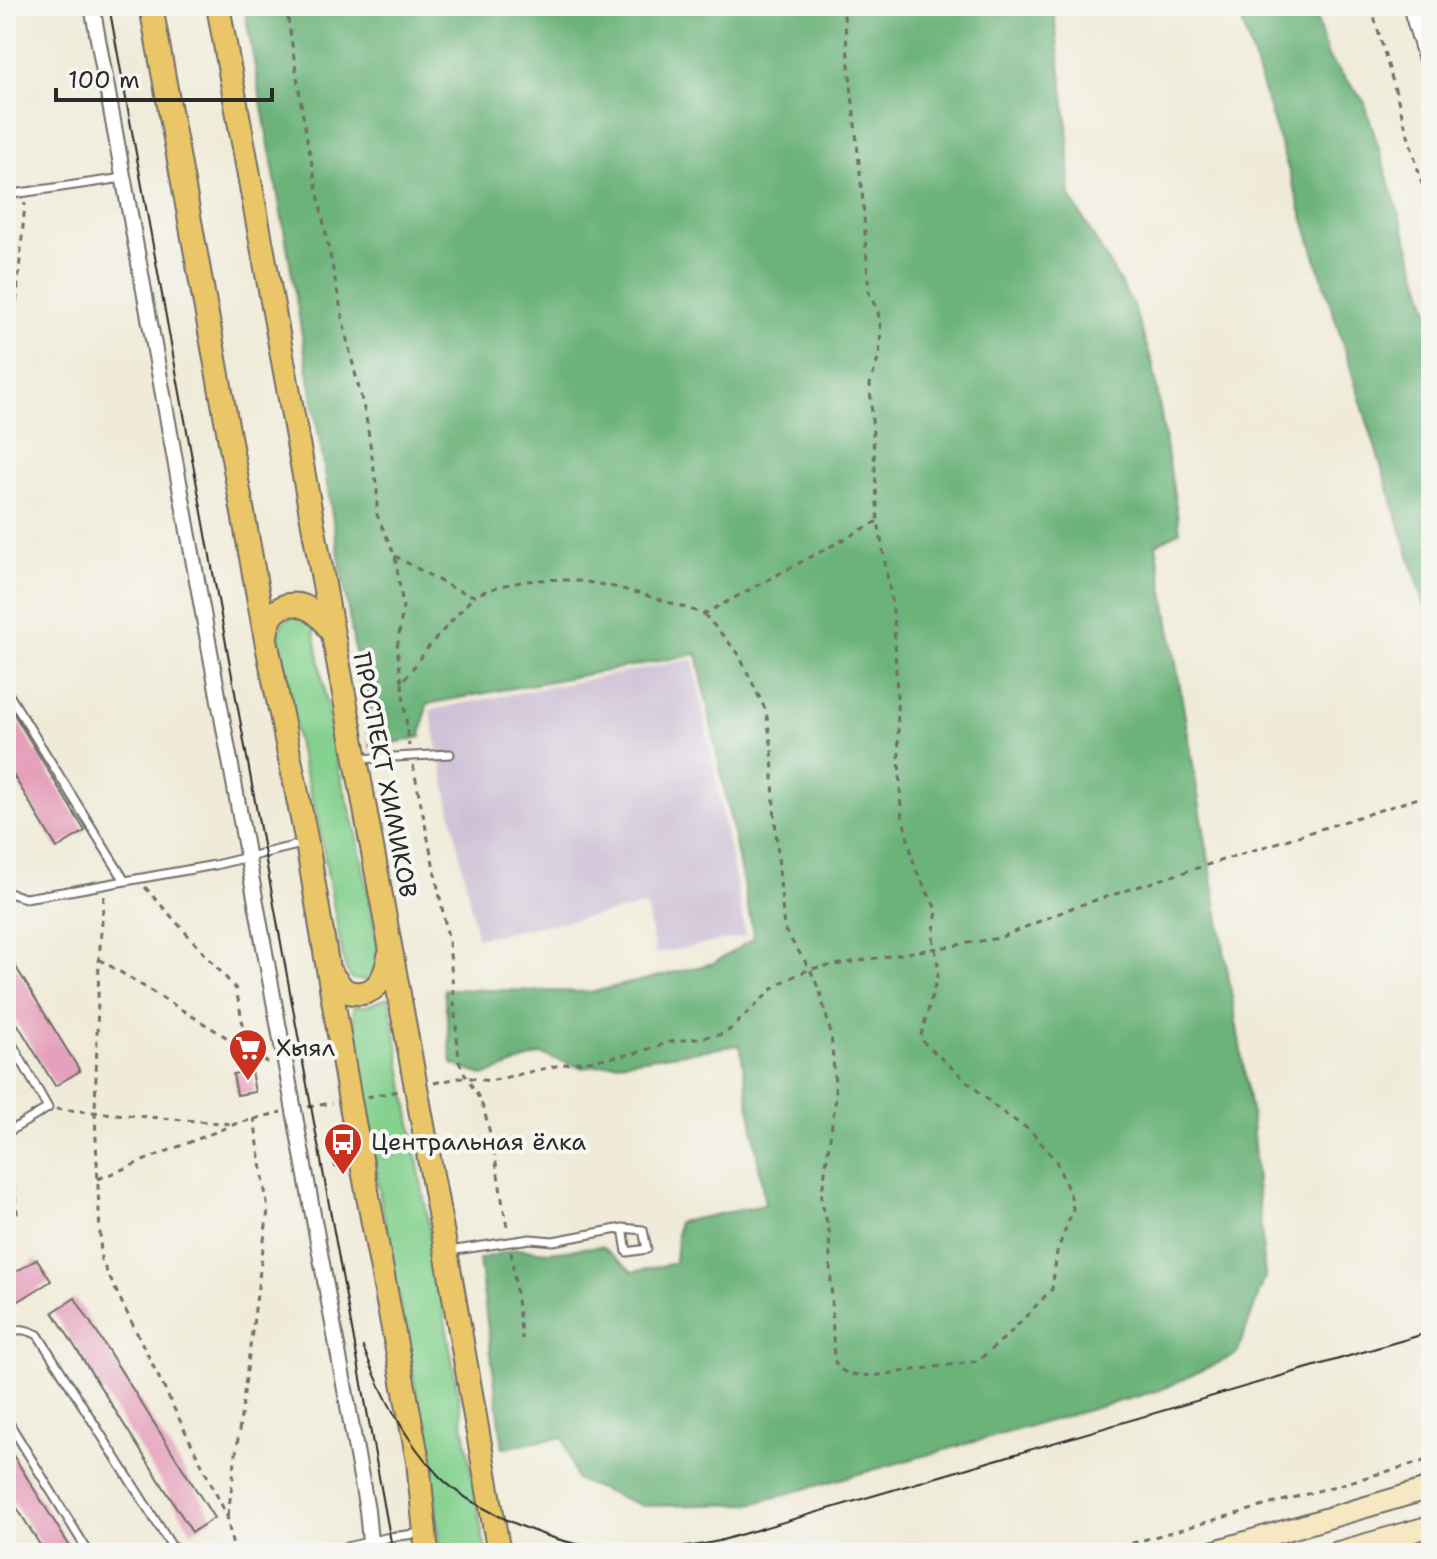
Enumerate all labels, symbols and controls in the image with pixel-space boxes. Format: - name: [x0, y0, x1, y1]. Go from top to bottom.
- scale bar: [56, 52, 272, 102]
- text: 100 m: [68, 64, 140, 96]
- street label: ПРОСПЕКТ ХИМИКОВ: [346, 650, 424, 900]
- supermarket icon: Хыял: [227, 1027, 269, 1082]
- place label: Хыял: [276, 1032, 335, 1064]
- bus stop icon: Центральная ёлка: [322, 1121, 364, 1176]
- place label: Центральная ёлка: [371, 1126, 586, 1158]

